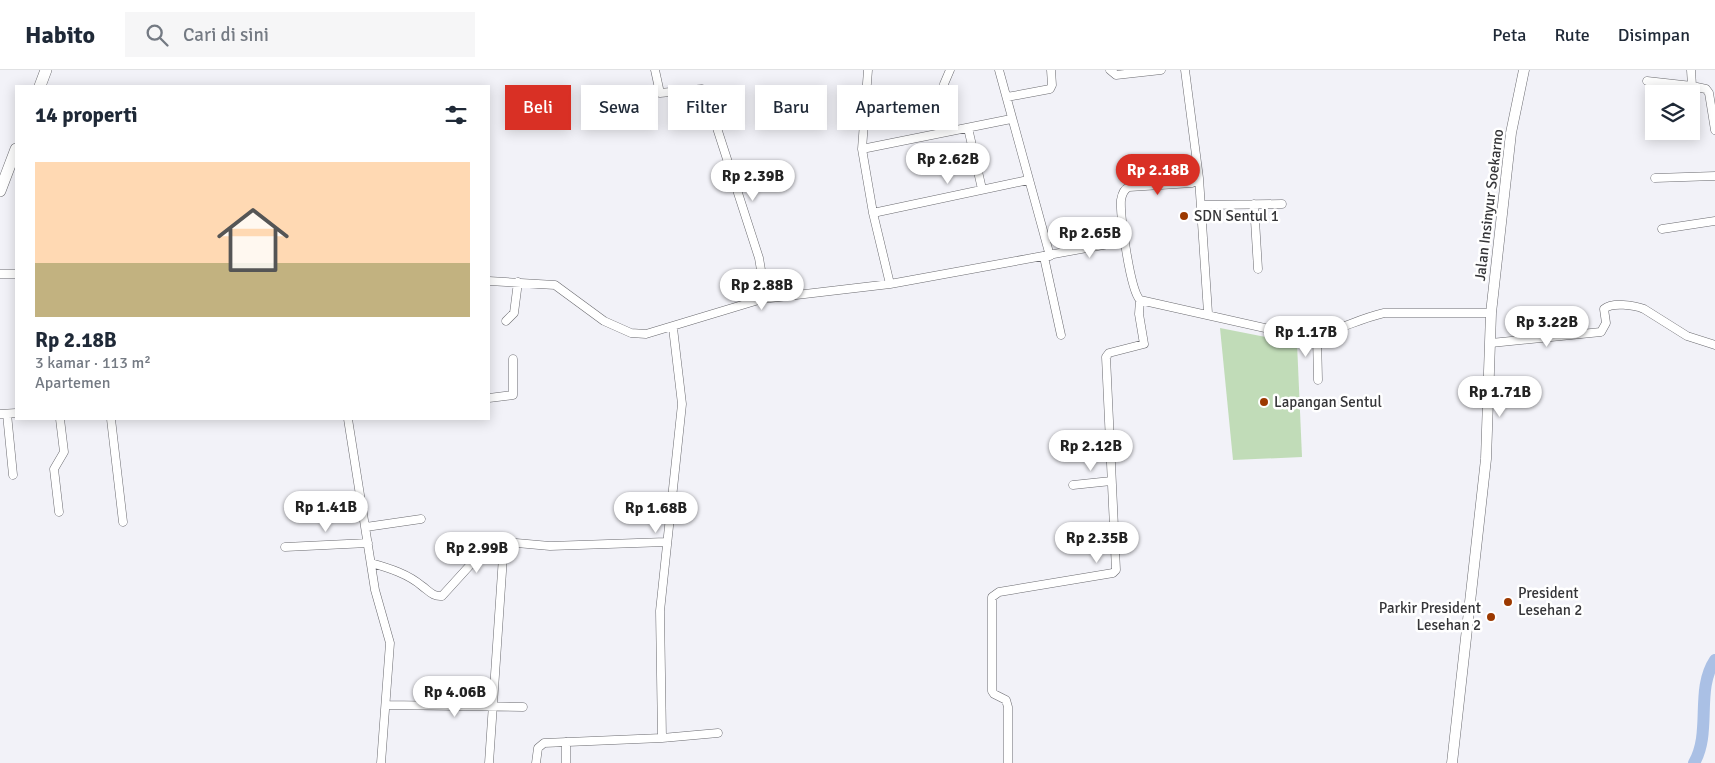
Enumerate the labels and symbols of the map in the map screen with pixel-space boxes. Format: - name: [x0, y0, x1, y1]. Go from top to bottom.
- street label: Jalan Insinyur Soekarno: [1471, 128, 1507, 282]
- pin: Rp 2.62B: [896, 142, 1000, 185]
- pin: Rp 2.18B: [1106, 154, 1210, 196]
- pin: Rp 2.39B: [701, 160, 805, 202]
- place label: SDN Sentul 1: [1194, 207, 1279, 225]
- marker: SDN Sentul 1: [1178, 210, 1190, 222]
- pin: Rp 2.65B: [1038, 216, 1142, 259]
- pin: Rp 2.88B: [710, 268, 814, 311]
- pin: Rp 3.22B: [1495, 306, 1599, 348]
- pin: Rp 1.17B: [1254, 316, 1358, 358]
- pin: Rp 1.71B: [1448, 376, 1552, 418]
- place label: Lapangan Sentul: [1274, 393, 1382, 411]
- marker: Lapangan Sentul: [1258, 396, 1270, 408]
- pin: Rp 2.12B: [1039, 430, 1143, 472]
- pin: Rp 1.41B: [274, 490, 378, 533]
- pin: Rp 1.68B: [604, 492, 708, 534]
- pin: Rp 2.35B: [1045, 522, 1149, 564]
- pin: Rp 2.99B: [425, 532, 529, 574]
- place label: President Lesehan 2: [1518, 584, 1582, 619]
- marker: President Lesehan 2: [1502, 596, 1514, 608]
- place label: Parkir President Lesehan 2: [1379, 599, 1481, 634]
- marker: Parkir President Lesehan 2: [1485, 611, 1497, 623]
- pin: Rp 4.06B: [403, 676, 507, 718]

